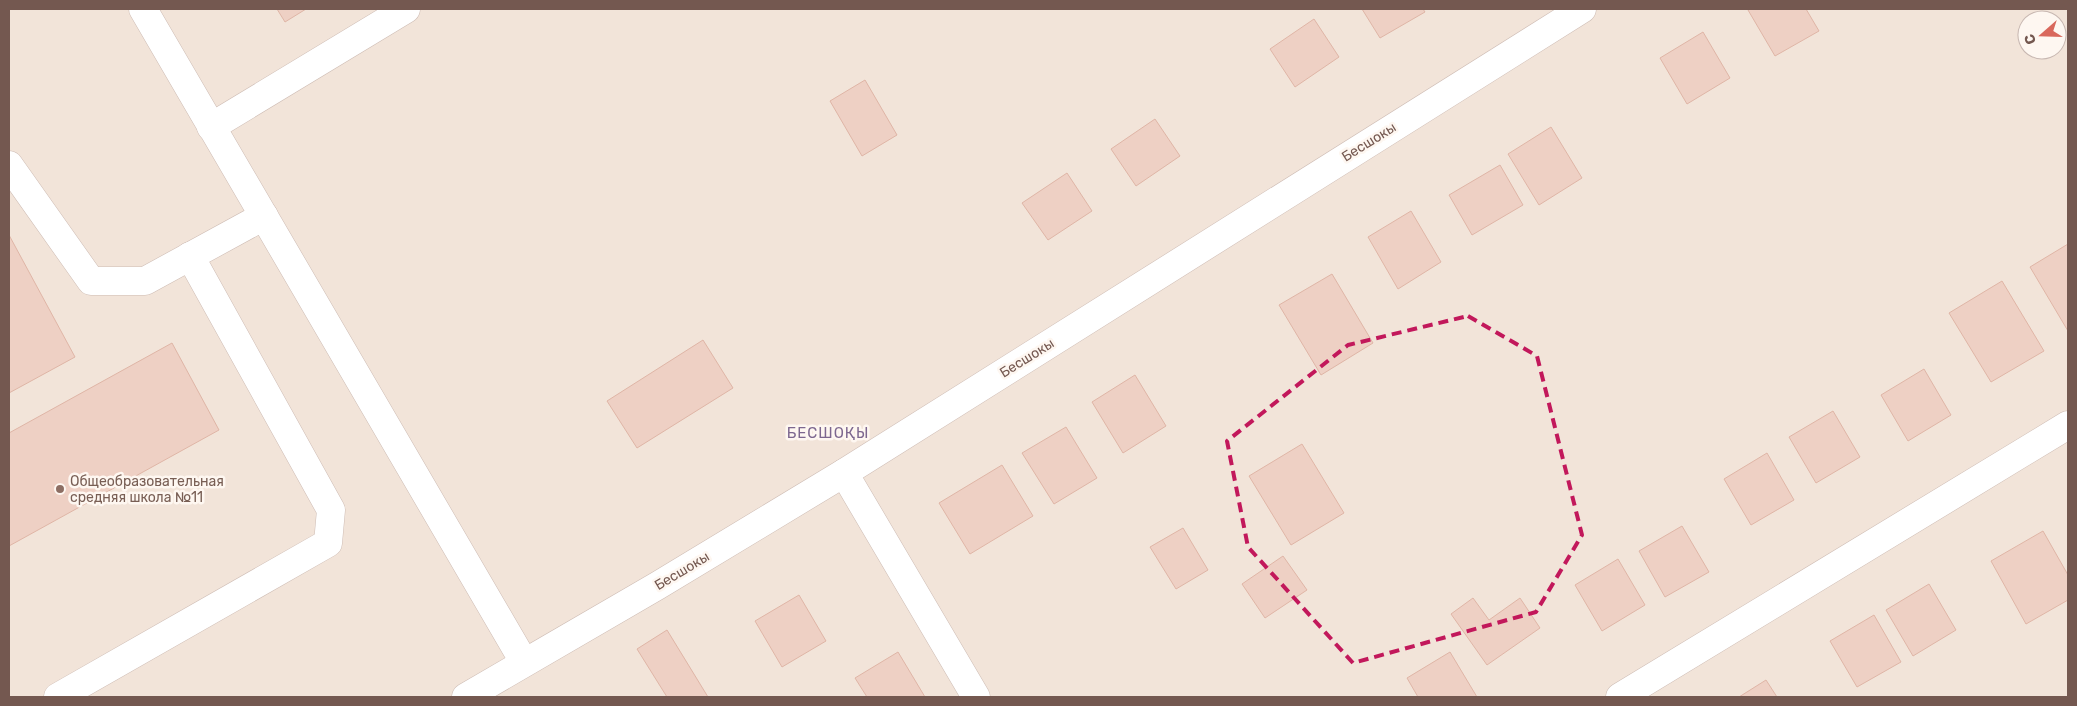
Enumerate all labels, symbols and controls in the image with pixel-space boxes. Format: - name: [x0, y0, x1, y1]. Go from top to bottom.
- north arrow: [2017, 10, 2067, 60]
- text: С: [2021, 32, 2040, 47]
- street label: Бесшокы: [1339, 119, 1399, 165]
- street label: Бесшокы: [997, 335, 1057, 381]
- district label: БЕСШОҚЫ: [787, 424, 869, 442]
- place label: Общеобразовательная средняя школа №11: [70, 473, 224, 506]
- marker: Общеобразовательная средняя школа №11: [54, 483, 66, 495]
- street label: Бесшокы: [651, 548, 713, 594]

